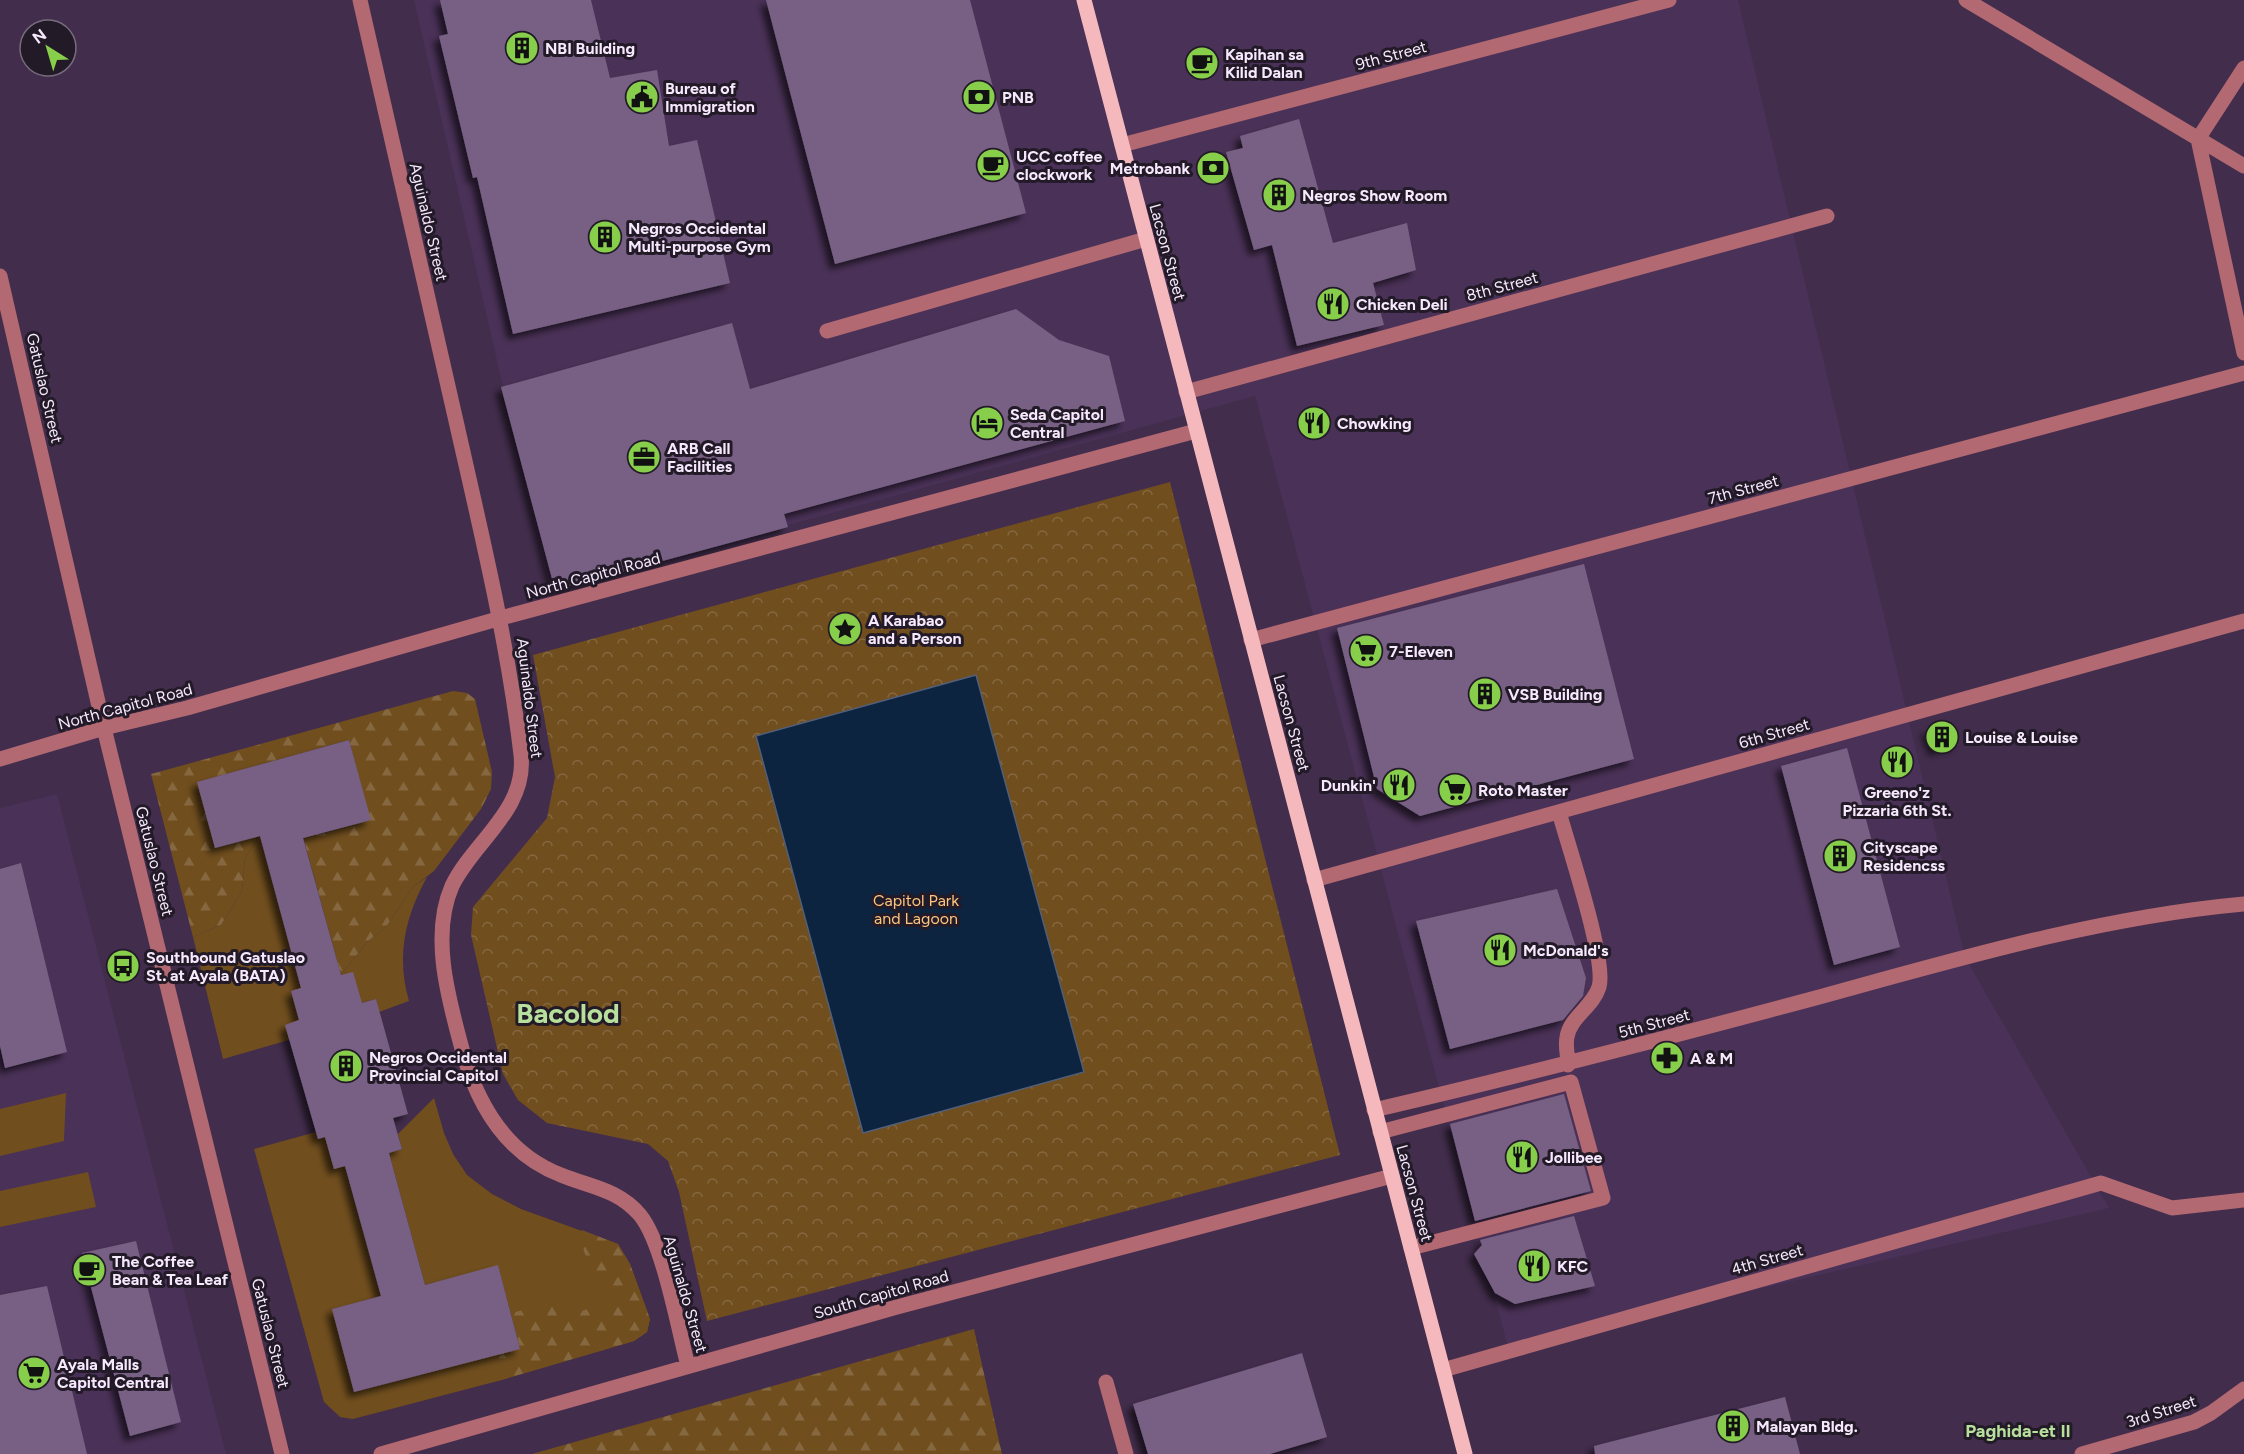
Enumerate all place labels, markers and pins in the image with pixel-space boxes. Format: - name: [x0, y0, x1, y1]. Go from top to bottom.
- building icon: NBI Building: [504, 30, 540, 66]
- place label: NBI Building: [545, 39, 635, 58]
- cafe icon: Kapihan sa Kilid Dalan: [1184, 45, 1220, 81]
- place label: Kapihan sa Kilid Dalan: [1225, 45, 1304, 82]
- public building icon: Bureau of Immigration: [624, 79, 660, 115]
- place label: Bureau of Immigration: [665, 79, 755, 116]
- bank icon: PNB: [961, 79, 997, 115]
- place label: PNB: [1002, 88, 1034, 107]
- cafe icon: UCC coffee clockwork: [975, 147, 1011, 183]
- place label: UCC coffee clockwork: [1016, 147, 1103, 184]
- bank icon: Metrobank: [1195, 150, 1231, 186]
- place label: Metrobank: [1110, 159, 1190, 178]
- building icon: Negros Show Room: [1261, 177, 1297, 213]
- place label: Negros Show Room: [1302, 186, 1447, 205]
- building icon: Negros Occidental Multi-purpose Gym: [587, 219, 623, 255]
- place label: Negros Occidental Multi-purpose Gym: [628, 219, 771, 256]
- restaurant icon: Chicken Deli: [1315, 286, 1351, 322]
- place label: Chicken Deli: [1356, 295, 1448, 314]
- hotel icon: Seda Capitol Central: [969, 405, 1005, 441]
- place label: Seda Capitol Central: [1010, 405, 1104, 442]
- restaurant icon: Chowking: [1296, 405, 1332, 441]
- place label: Chowking: [1337, 414, 1412, 433]
- office icon: ARB Call Facilities: [626, 439, 662, 475]
- place label: ARB Call Facilities: [667, 439, 733, 476]
- place icon: A Karabao and a Person: [827, 611, 863, 647]
- place label: A Karabao and a Person: [868, 611, 962, 648]
- supermarket icon: 7-Eleven: [1348, 633, 1384, 669]
- place label: 7-Eleven: [1389, 642, 1453, 661]
- building icon: VSB Building: [1467, 676, 1503, 712]
- place label: VSB Building: [1508, 685, 1602, 704]
- building icon: Louise & Louise: [1924, 719, 1960, 755]
- place label: Louise & Louise: [1965, 728, 2078, 747]
- restaurant icon: Greeno'z Pizzaria 6th St.: [1879, 744, 1915, 780]
- restaurant icon: Dunkin': [1381, 767, 1417, 803]
- supermarket icon: Roto Master: [1437, 772, 1473, 808]
- place label: Dunkin': [1321, 776, 1376, 795]
- place label: Roto Master: [1478, 781, 1568, 800]
- place label: Greeno'z Pizzaria 6th St.: [1843, 783, 1952, 820]
- building icon: Cityscape Residencss: [1822, 838, 1858, 874]
- place label: Cityscape Residencss: [1863, 838, 1945, 875]
- restaurant icon: McDonald's: [1482, 932, 1518, 968]
- place label: McDonald's: [1523, 941, 1609, 960]
- bus stop icon: Southbound Gatuslao St. at Ayala (BATA): [105, 948, 141, 984]
- place label: Southbound Gatuslao St. at Ayala (BATA): [146, 948, 305, 985]
- pharmacy icon: A & M: [1649, 1040, 1685, 1076]
- building icon: Negros Occidental Provincial Capitol: [328, 1048, 364, 1084]
- place label: Negros Occidental Provincial Capitol: [369, 1048, 507, 1085]
- place label: A & M: [1690, 1049, 1733, 1068]
- restaurant icon: Jollibee: [1504, 1139, 1540, 1175]
- place label: Jollibee: [1545, 1148, 1603, 1167]
- restaurant icon: KFC: [1516, 1248, 1552, 1284]
- cafe icon: The Coffee Bean & Tea Leaf: [71, 1252, 107, 1288]
- place label: The Coffee Bean & Tea Leaf: [112, 1252, 229, 1289]
- place label: KFC: [1557, 1257, 1589, 1276]
- supermarket icon: Ayala Malls Capitol Central: [16, 1355, 52, 1391]
- place label: Ayala Malls Capitol Central: [57, 1355, 169, 1392]
- building icon: Malayan Bldg.: [1715, 1408, 1751, 1444]
- place label: Malayan Bldg.: [1756, 1417, 1858, 1436]

